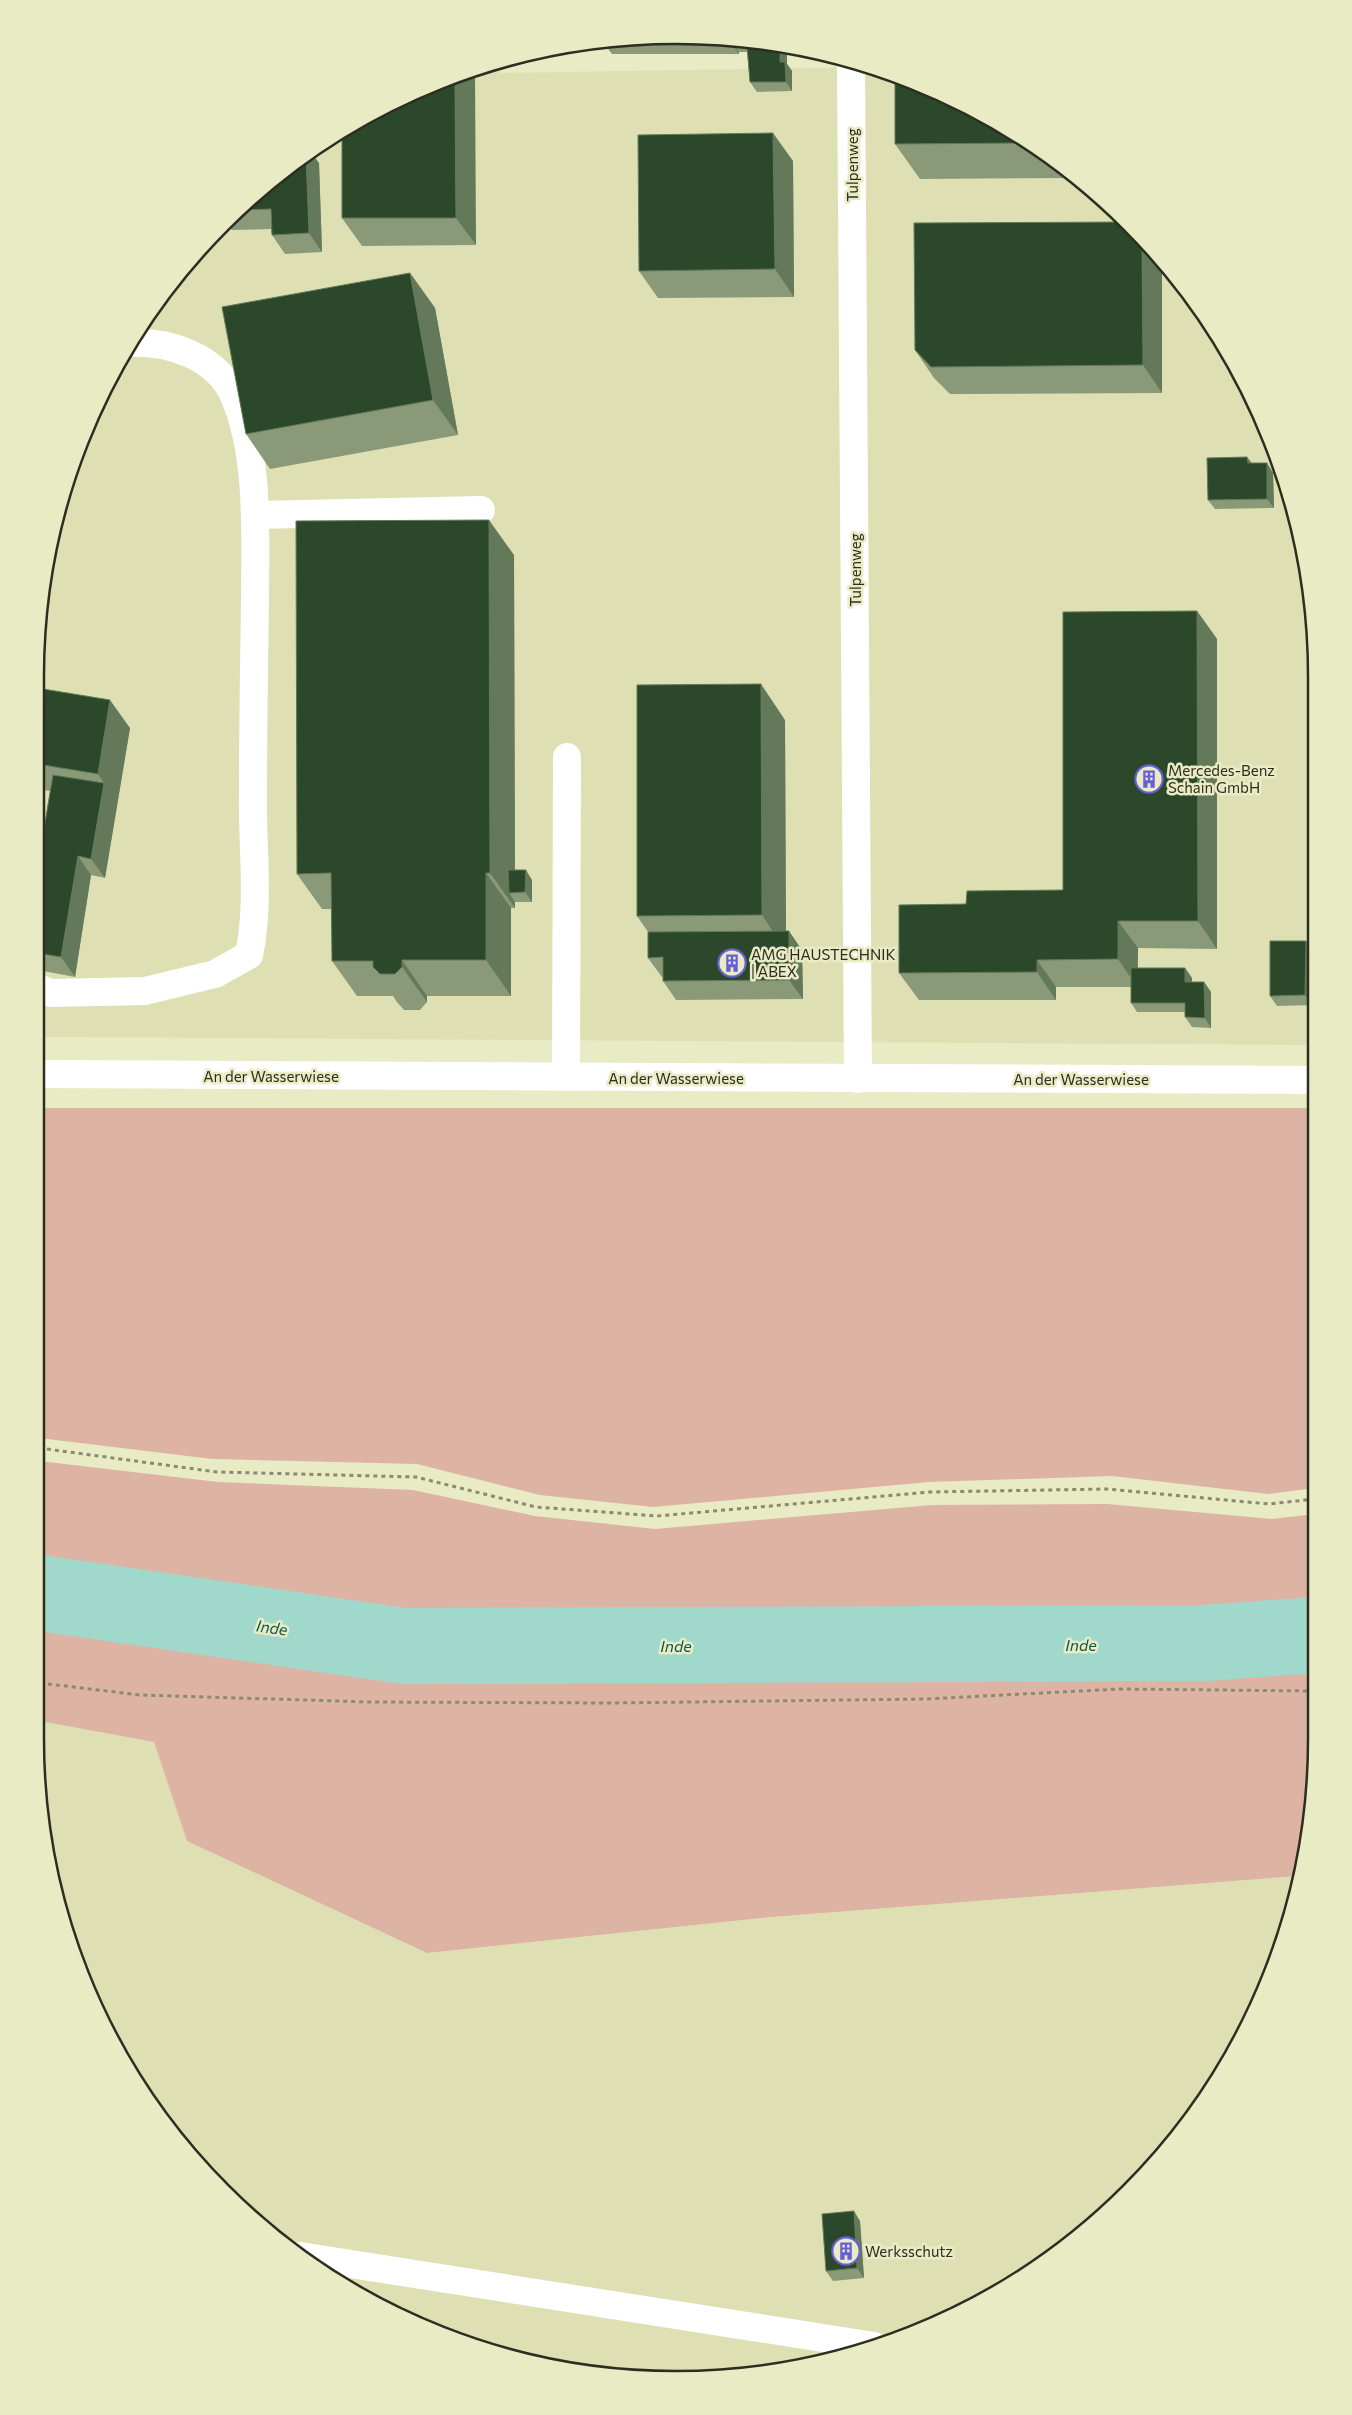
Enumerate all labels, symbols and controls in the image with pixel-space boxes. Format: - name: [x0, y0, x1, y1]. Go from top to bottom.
- street label: Tulpenweg: [843, 128, 861, 202]
- street label: Tulpenweg: [846, 533, 864, 607]
- place label: Mercedes-Benz Schain GmbH: [1168, 761, 1275, 796]
- building icon: Mercedes-Benz Schain GmbH: [1134, 764, 1164, 794]
- place label: AMG HAUSTECHNIK | ABEX: [751, 945, 896, 980]
- building icon: AMG HAUSTECHNIK | ABEX: [717, 948, 747, 978]
- street label: An der Wasserwiese: [203, 1067, 339, 1085]
- street label: An der Wasserwiese: [608, 1069, 744, 1087]
- street label: An der Wasserwiese: [1013, 1070, 1149, 1088]
- water label: Inde: [255, 1615, 289, 1639]
- water label: Inde: [1065, 1635, 1097, 1654]
- water label: Inde: [660, 1636, 692, 1655]
- building icon: Werksschutz: [831, 2236, 861, 2266]
- place label: Werksschutz: [865, 2242, 953, 2260]

